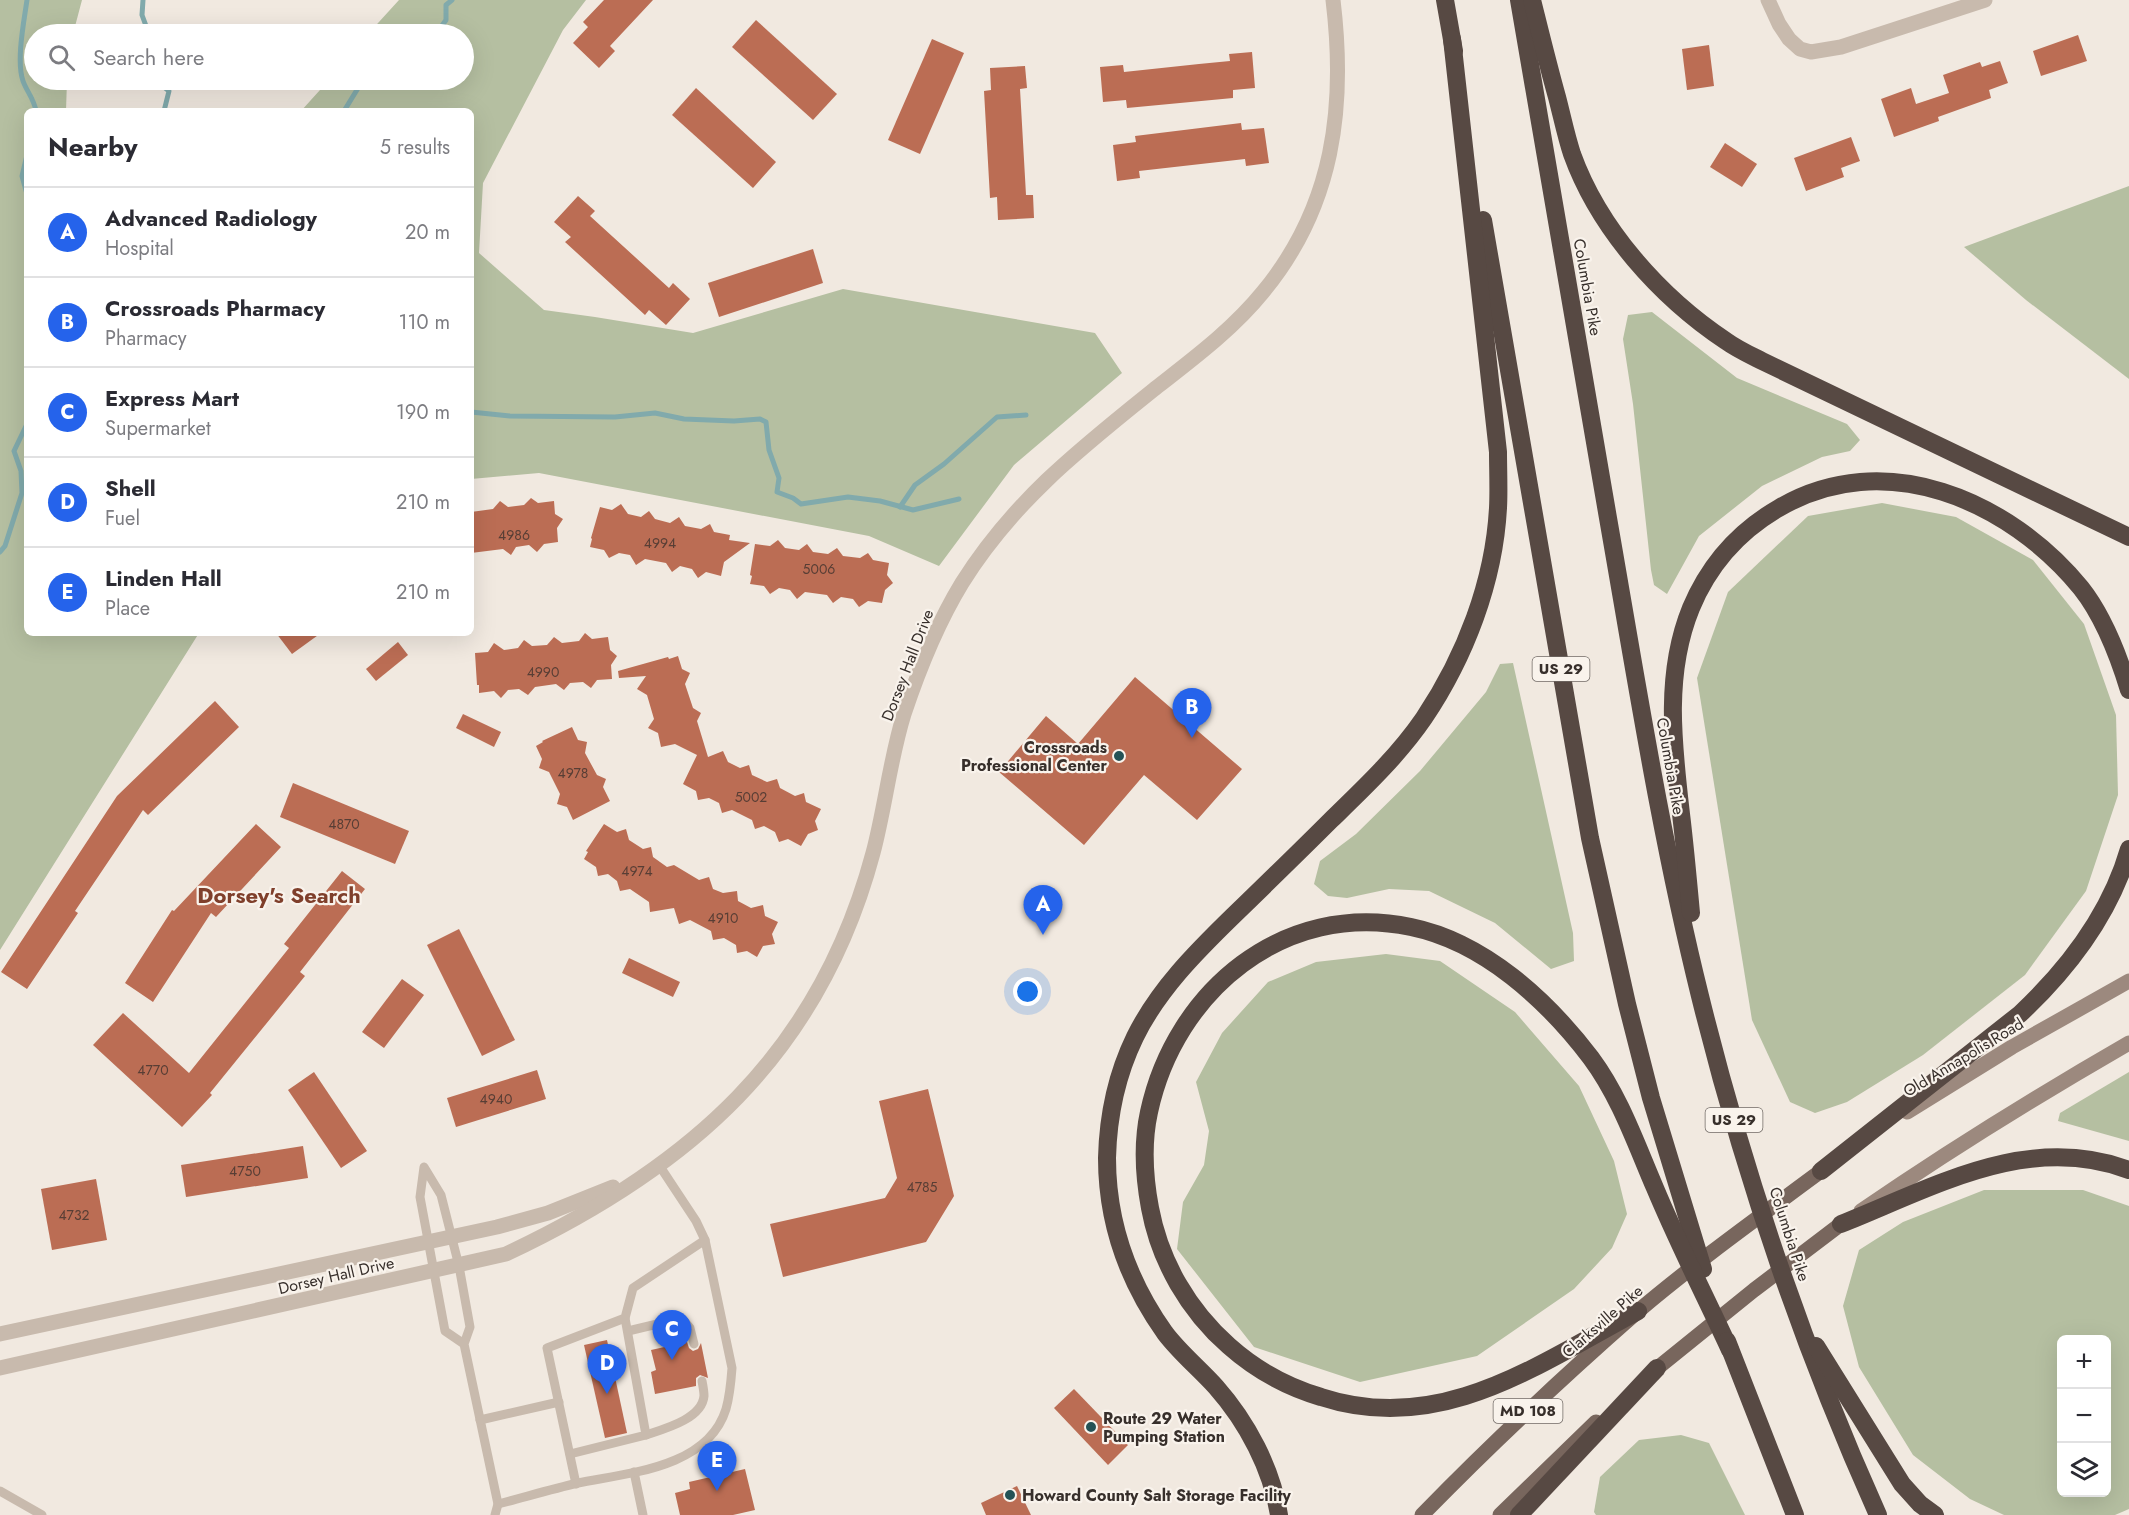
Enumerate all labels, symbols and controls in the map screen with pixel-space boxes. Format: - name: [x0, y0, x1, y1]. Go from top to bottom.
- search box: [24, 24, 474, 90]
- icon: search: [45, 41, 78, 74]
- text: Search here: [93, 41, 204, 73]
- text: Nearby: [48, 128, 137, 166]
- text: 5 results: [380, 133, 450, 162]
- text: Advanced Radiology: [105, 202, 317, 234]
- text: A: [60, 218, 75, 247]
- text: 20 m: [405, 218, 450, 247]
- text: Hospital: [105, 234, 174, 263]
- street label: Columbia Pike: [1568, 237, 1607, 337]
- text: Crossroads Pharmacy: [105, 292, 325, 324]
- text: B: [61, 308, 74, 337]
- text: 110 m: [398, 308, 450, 337]
- text: Pharmacy: [105, 324, 187, 353]
- text: Express Mart: [105, 382, 239, 414]
- text: C: [60, 398, 75, 427]
- text: 190 m: [396, 398, 450, 427]
- text: Supermarket: [105, 414, 211, 443]
- text: Shell: [105, 472, 156, 504]
- text: D: [60, 488, 75, 517]
- text: 210 m: [396, 488, 450, 517]
- text: Fuel: [105, 504, 140, 533]
- house number: 4986: [498, 525, 530, 545]
- house number: 4994: [644, 533, 676, 553]
- house number: 5006: [803, 559, 835, 579]
- text: Linden Hall: [105, 562, 222, 594]
- text: E: [61, 578, 74, 607]
- text: 210 m: [396, 578, 450, 607]
- text: Place: [105, 594, 150, 623]
- street label: Dorsey Hall Drive: [876, 606, 939, 725]
- road number: US 29: [1532, 657, 1590, 681]
- house number: 4990: [527, 662, 559, 682]
- pin: B: [1172, 688, 1212, 738]
- street label: Columbia Pike: [1651, 716, 1690, 816]
- place label: Crossroads Professional Center: [961, 736, 1107, 777]
- marker: Crossroads Professional Center: [1112, 749, 1126, 763]
- house number: 4978: [558, 763, 588, 783]
- house number: 5002: [735, 787, 767, 807]
- house number: 4870: [328, 814, 360, 834]
- house number: 4974: [621, 861, 653, 881]
- district label: Dorsey's Search: [197, 879, 361, 911]
- pin: A: [1024, 886, 1062, 935]
- house number: 4910: [708, 908, 738, 928]
- your location: [1013, 977, 1042, 1006]
- street label: Old Annapolis Road: [1899, 1012, 2028, 1103]
- house number: 4770: [137, 1060, 169, 1080]
- house number: 4940: [480, 1089, 512, 1109]
- road number: US 29: [1706, 1108, 1762, 1132]
- house number: 4750: [229, 1161, 261, 1181]
- house number: 4785: [906, 1177, 938, 1197]
- street label: Columbia Pike: [1763, 1184, 1816, 1284]
- house number: 4732: [58, 1205, 90, 1225]
- street label: Dorsey Hall Drive: [276, 1251, 396, 1300]
- street label: Clarksville Pike: [1557, 1280, 1648, 1363]
- pin: C: [652, 1310, 692, 1360]
- map controls: [2057, 1335, 2111, 1497]
- button: +: [2057, 1335, 2111, 1389]
- pin: D: [588, 1344, 626, 1394]
- button: −: [2057, 1389, 2111, 1443]
- road number: MD 108: [1494, 1399, 1562, 1423]
- place label: Route 29 Water Pumping Station: [1103, 1407, 1225, 1448]
- marker: Route 29 Water Pumping Station: [1084, 1420, 1098, 1434]
- pin: E: [698, 1442, 736, 1491]
- button: layers: [2057, 1443, 2111, 1497]
- place label: Howard County Salt Storage Facility: [1022, 1484, 1292, 1507]
- marker: Howard County Salt Storage Facility: [1003, 1488, 1017, 1502]

